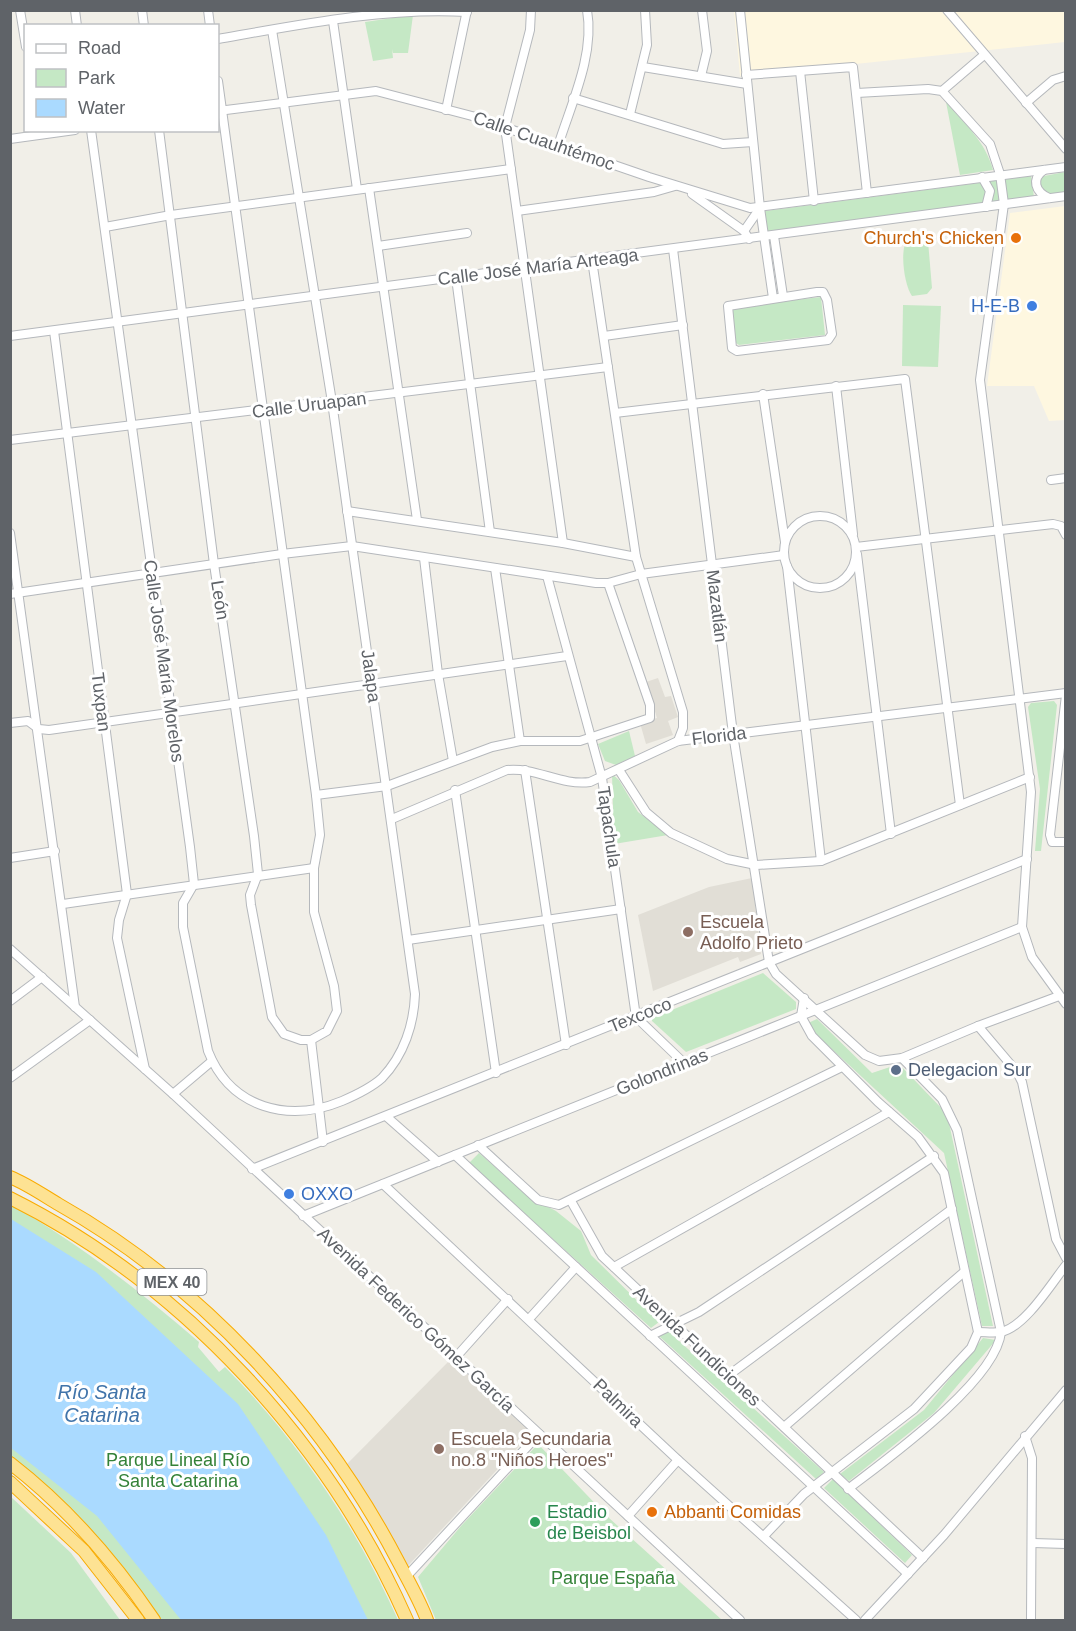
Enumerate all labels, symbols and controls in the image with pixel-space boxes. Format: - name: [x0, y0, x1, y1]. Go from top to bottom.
- legend: [24, 24, 219, 132]
- text: Road: [78, 38, 121, 58]
- text: Park: [78, 68, 116, 88]
- text: Water: [78, 98, 125, 118]
- street label: Calle Cuauhtémoc: [471, 107, 617, 175]
- place label: Church's Chicken: [864, 228, 1004, 248]
- marker: Church's Chicken: [1009, 231, 1023, 245]
- street label: Calle José María Arteaga: [436, 245, 640, 289]
- place label: H-E-B: [971, 296, 1020, 316]
- marker: H-E-B: [1025, 299, 1039, 313]
- street label: Calle Uruapan: [251, 388, 367, 422]
- street label: Calle José María Morelos: [140, 559, 188, 763]
- street label: Mazatlán: [703, 569, 731, 643]
- street label: León: [207, 579, 233, 621]
- street label: Jalapa: [357, 648, 385, 705]
- street label: Tuxpan: [87, 671, 115, 733]
- street label: Florida: [690, 723, 748, 749]
- street label: Tapachula: [593, 785, 625, 870]
- place label: Escuela Adolfo Prieto: [700, 912, 803, 953]
- marker: Escuela Adolfo Prieto: [681, 925, 695, 939]
- street label: Texcoco: [606, 993, 674, 1037]
- street label: Golondrinas: [613, 1045, 711, 1099]
- place label: Delegacion Sur: [908, 1060, 1031, 1080]
- marker: Delegacion Sur: [889, 1063, 903, 1077]
- place label: OXXO: [301, 1184, 353, 1204]
- marker: OXXO: [282, 1187, 296, 1201]
- street label: Avenida Federico Gómez García: [313, 1223, 519, 1417]
- road number: MEX 40: [138, 1269, 207, 1295]
- street label: Avenida Fundiciones: [629, 1282, 765, 1410]
- street label: Palmira: [589, 1375, 648, 1432]
- water label: Río Santa Catarina: [58, 1381, 146, 1426]
- place label: Escuela Secundaria no.8 "Niños Heroes": [451, 1429, 613, 1470]
- marker: Escuela Secundaria no.8 "Niños Heroes": [432, 1442, 446, 1456]
- park label: Parque Lineal Río Santa Catarina: [106, 1450, 250, 1491]
- place label: Estadio de Beisbol: [547, 1502, 631, 1543]
- place label: Abbanti Comidas: [664, 1502, 801, 1522]
- marker: Abbanti Comidas: [645, 1505, 659, 1519]
- marker: Estadio de Beisbol: [528, 1515, 542, 1529]
- park label: Parque España: [551, 1568, 676, 1588]

